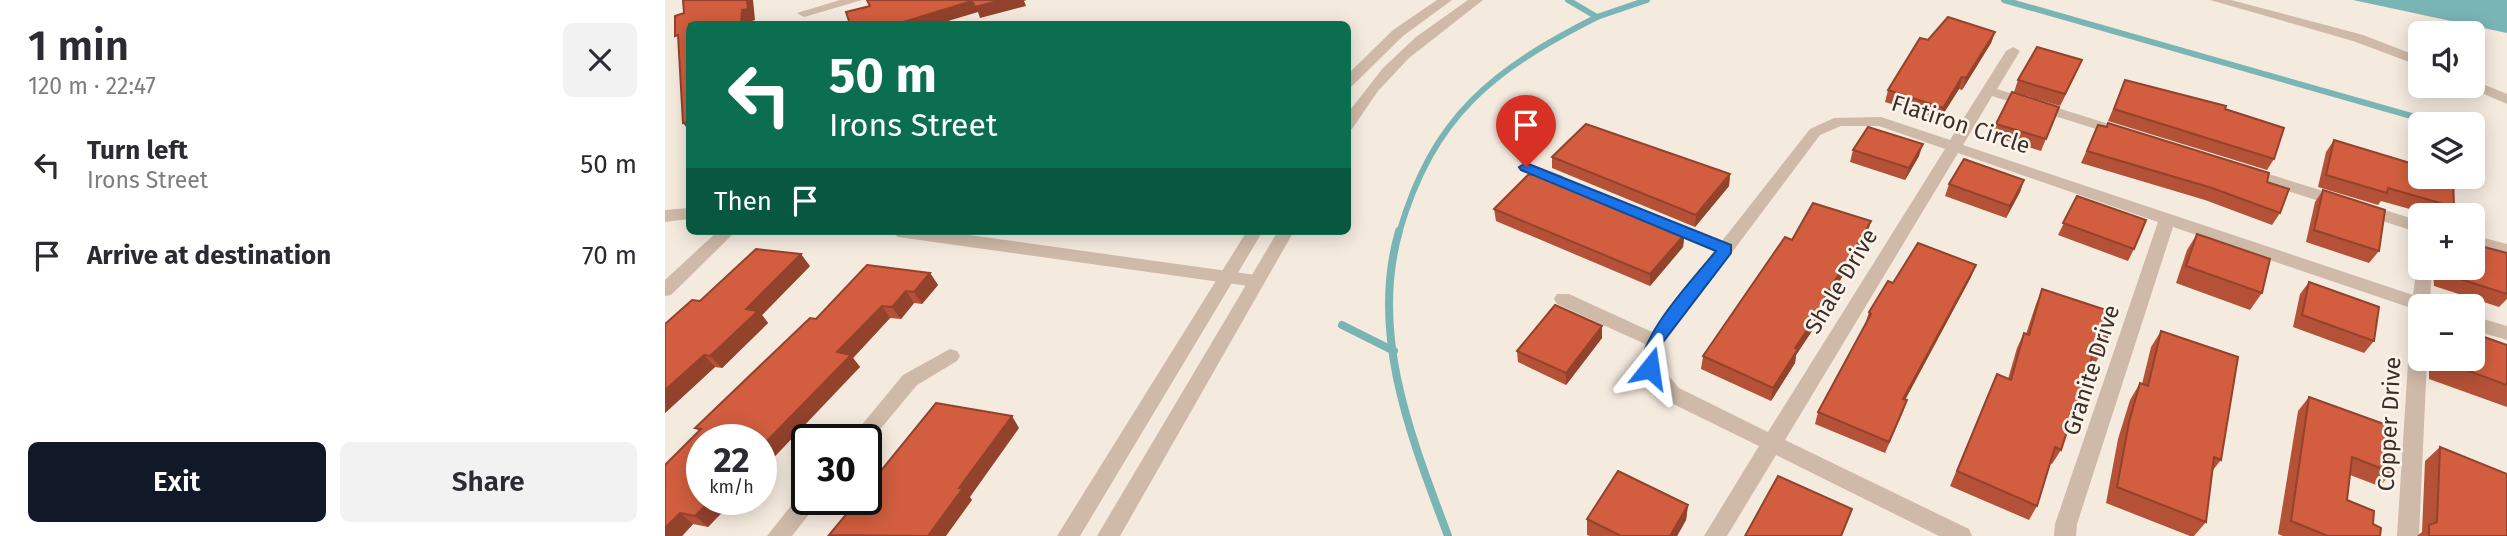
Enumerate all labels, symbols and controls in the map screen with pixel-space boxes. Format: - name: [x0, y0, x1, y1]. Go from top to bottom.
- text: 1 min: [28, 21, 129, 71]
- map controls: [2408, 21, 2485, 371]
- button: sound: [2408, 21, 2485, 98]
- button: close: [563, 23, 637, 97]
- text: 50 m: [829, 46, 937, 105]
- icon: left: [714, 49, 805, 140]
- text: 120 m · 22:47: [28, 72, 156, 100]
- street label: Flatiron Circle: [1888, 88, 2034, 160]
- pin: [1496, 95, 1556, 167]
- text: Irons Street: [829, 106, 998, 144]
- icon: arrive: [1507, 106, 1545, 144]
- button: layers: [2408, 112, 2485, 189]
- text: Turn left: [87, 135, 188, 166]
- icon: left: [28, 146, 66, 184]
- text: 50 m: [580, 149, 637, 180]
- text: Irons Street: [87, 166, 208, 194]
- icon: arrive: [786, 182, 824, 220]
- text: Then: [714, 186, 772, 217]
- button: +: [2408, 203, 2485, 280]
- street label: Shale Drive: [1799, 223, 1883, 339]
- icon: arrive: [28, 237, 66, 275]
- text: Arrive at destination: [87, 240, 331, 271]
- text: 70 m: [582, 240, 637, 271]
- button: −: [2408, 294, 2485, 371]
- street label: Granite Drive: [2057, 301, 2125, 439]
- position arrow: [1613, 331, 1687, 405]
- street label: Copper Drive: [2371, 356, 2407, 492]
- speed limit sign: 30: [791, 424, 882, 515]
- text: 22: [713, 439, 750, 481]
- button: Exit: [28, 442, 326, 522]
- button: Share: [340, 442, 637, 522]
- text: km/h: [709, 476, 754, 498]

